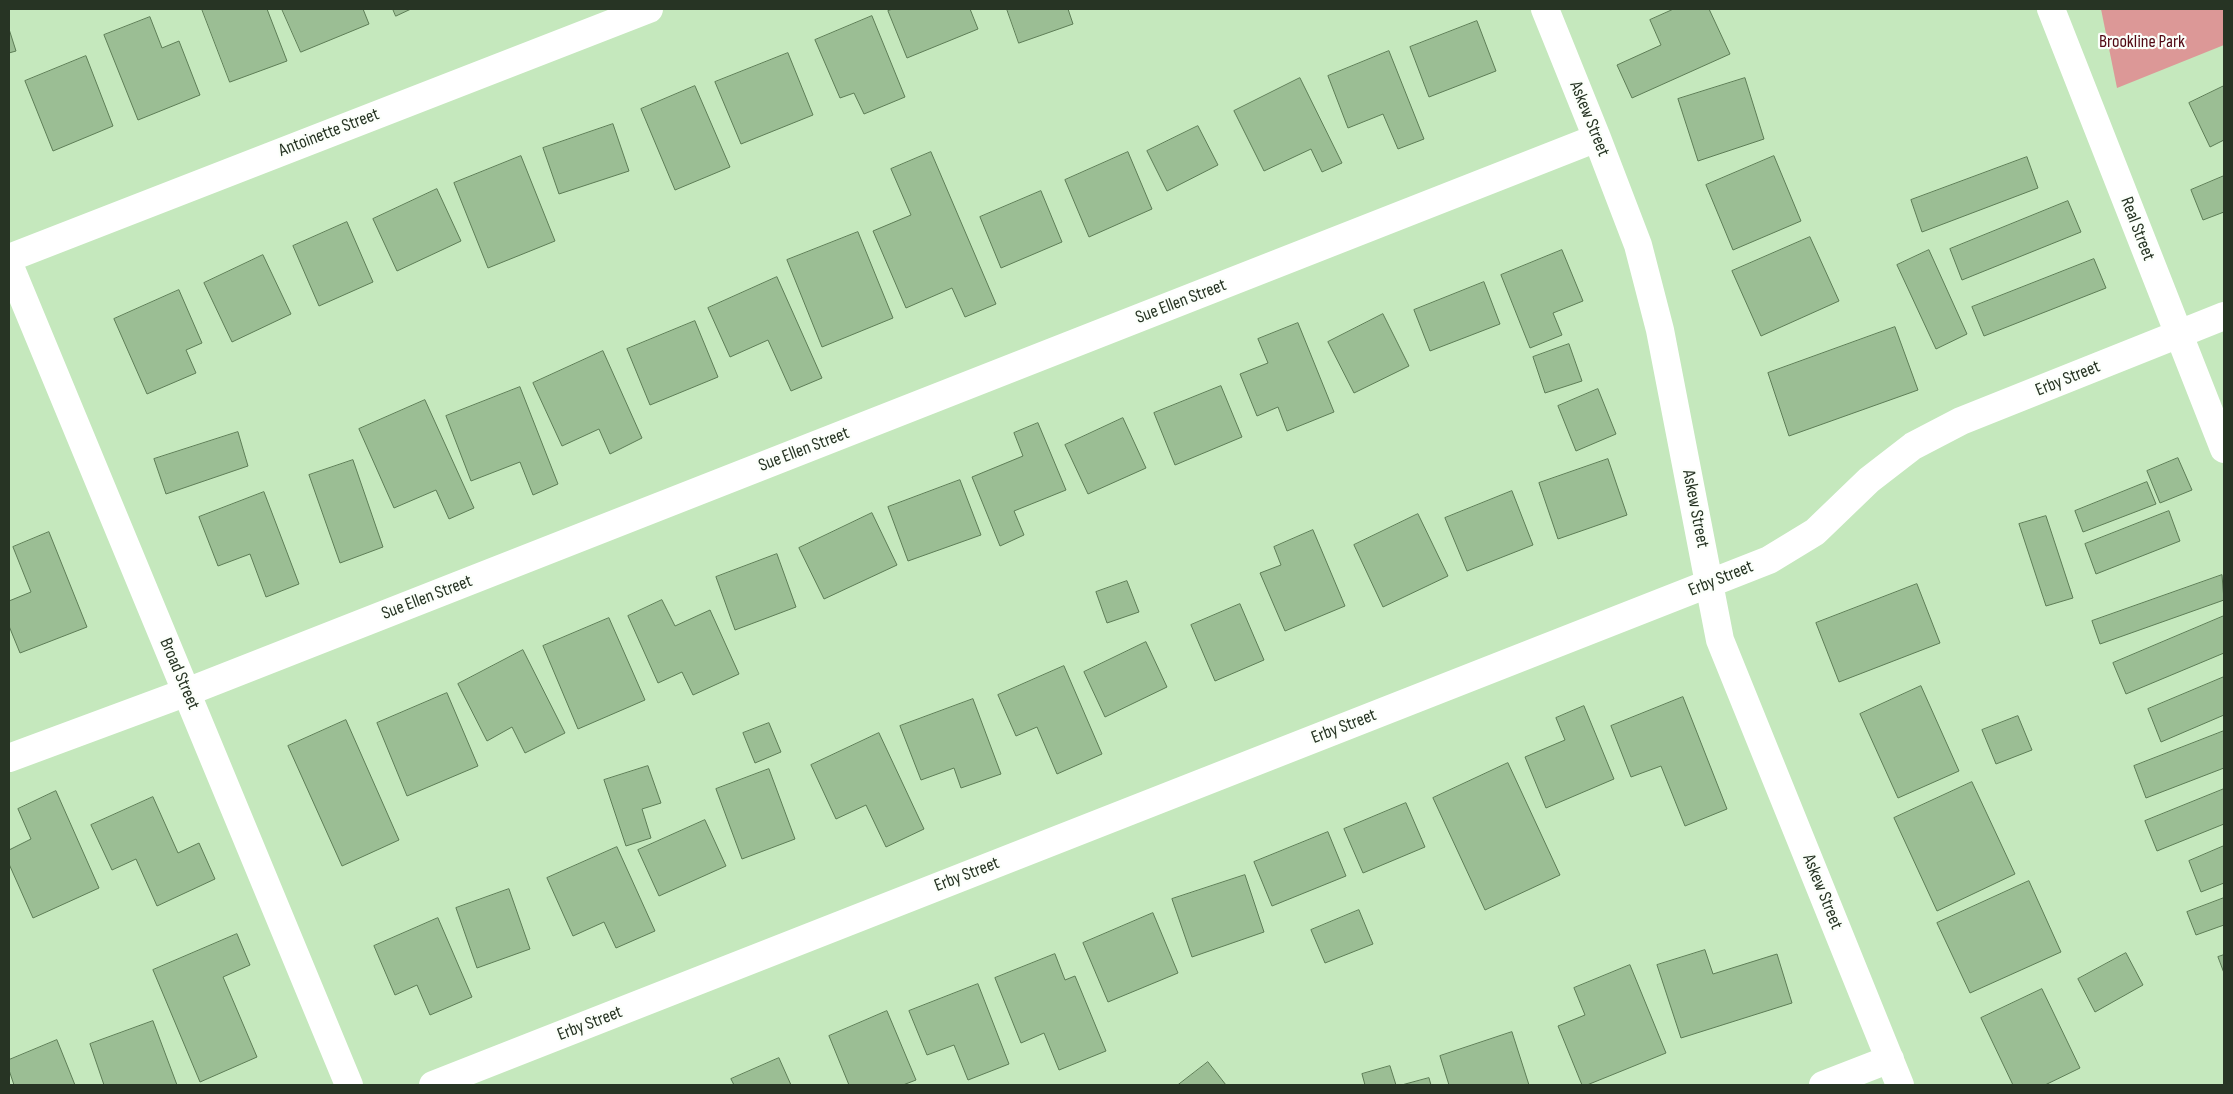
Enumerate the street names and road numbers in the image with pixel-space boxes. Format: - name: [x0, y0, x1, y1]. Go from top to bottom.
- street label: Askew Street: [1564, 78, 1614, 160]
- street label: Antoinette Street: [276, 104, 382, 162]
- street label: Real Street: [2115, 194, 2159, 264]
- street label: Sue Ellen Street: [1133, 275, 1229, 329]
- street label: Erby Street: [2033, 356, 2103, 402]
- street label: Sue Ellen Street: [756, 423, 852, 477]
- street label: Askew Street: [1677, 468, 1713, 550]
- street label: Erby Street: [1686, 556, 1756, 602]
- street label: Sue Ellen Street: [379, 571, 475, 625]
- street label: Broad Street: [154, 635, 204, 713]
- street label: Erby Street: [1309, 705, 1379, 749]
- street label: Askew Street: [1797, 851, 1847, 933]
- street label: Erby Street: [932, 853, 1002, 897]
- street label: Erby Street: [555, 1002, 625, 1046]

